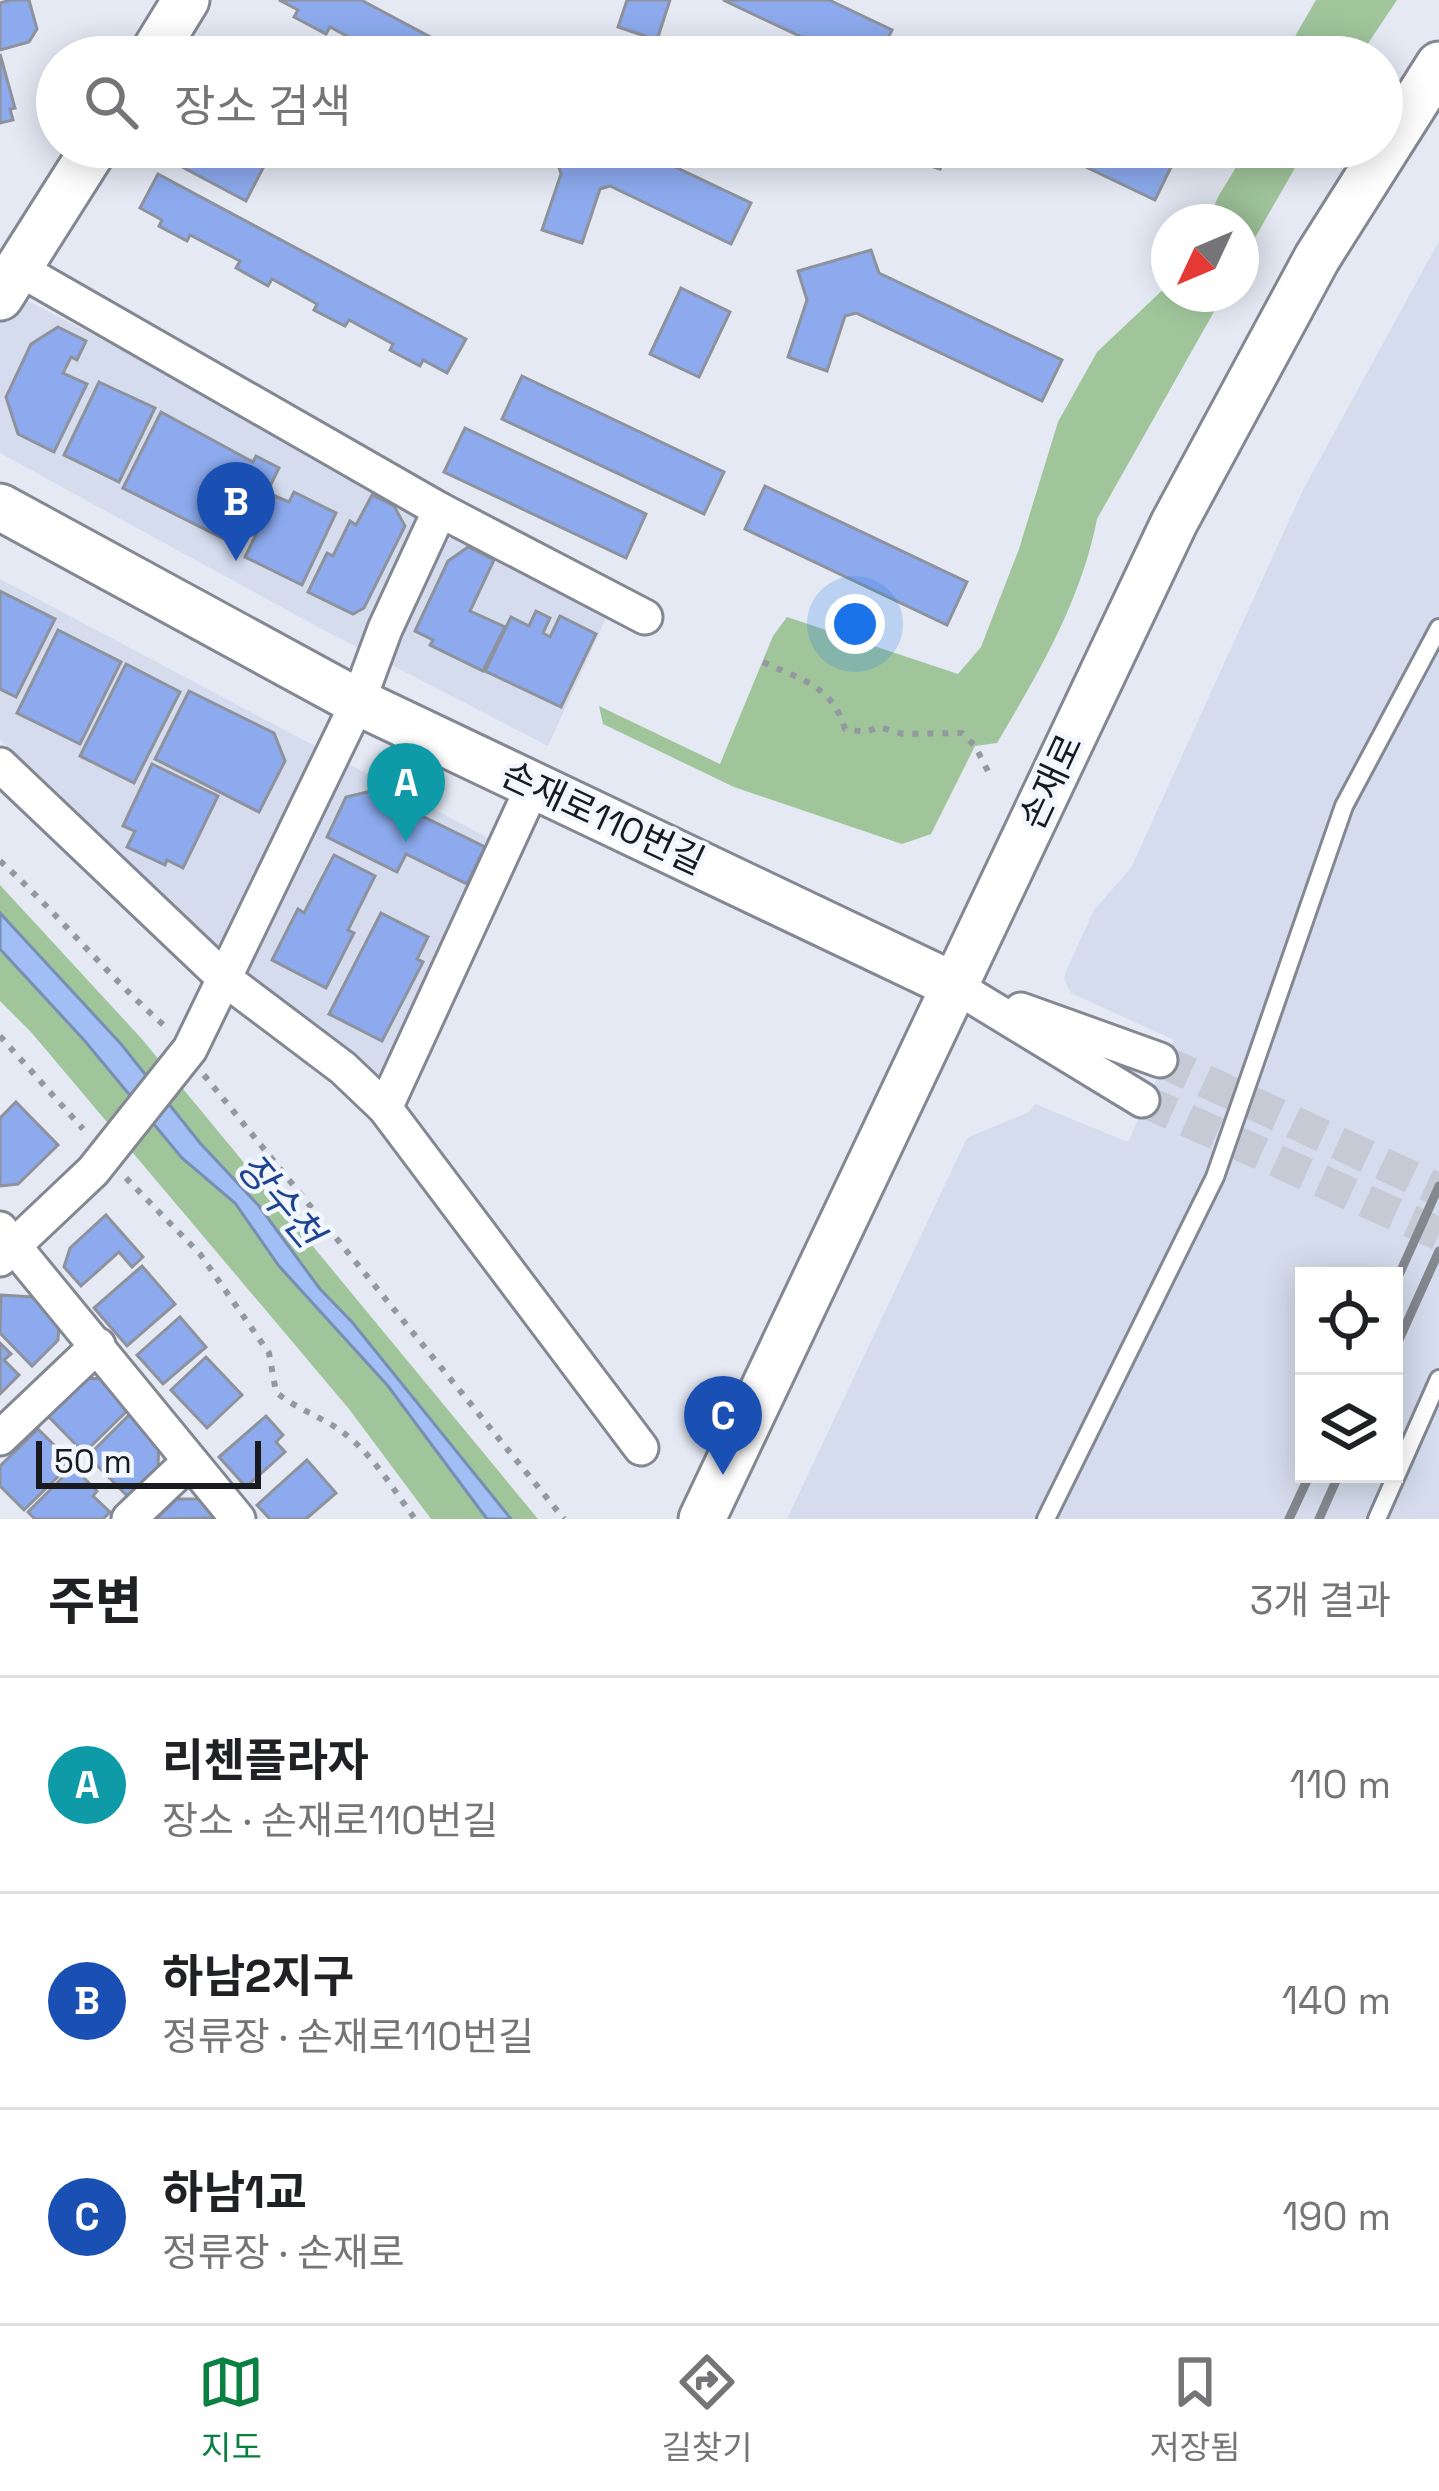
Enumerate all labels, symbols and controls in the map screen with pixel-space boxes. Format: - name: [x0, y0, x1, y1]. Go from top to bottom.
- search box: [36, 36, 1403, 168]
- icon: search: [78, 69, 144, 135]
- text: 장소 검색: [174, 78, 351, 135]
- north arrow: [1151, 204, 1259, 312]
- pin: B: [197, 462, 275, 561]
- your location: [825, 594, 885, 654]
- street label: 손재로: [1009, 727, 1093, 837]
- pin: A: [367, 743, 445, 842]
- street label: 손재로110번길: [494, 751, 712, 885]
- water label: 장수천: [227, 1143, 336, 1260]
- map controls: [1295, 1267, 1403, 1483]
- button: locate: [1295, 1267, 1403, 1375]
- button: layers: [1295, 1375, 1403, 1483]
- pin: C: [684, 1376, 762, 1475]
- scale bar: [36, 1435, 261, 1488]
- text: 50 m: [54, 1441, 132, 1483]
- text: 주변: [48, 1569, 142, 1634]
- text: 3개 결과: [1250, 1576, 1391, 1625]
- text: 리첸플라자: [162, 1732, 369, 1789]
- text: A: [75, 1760, 99, 1809]
- text: 110 m: [1290, 1760, 1391, 1809]
- text: 장소 · 손재로110번길: [162, 1796, 498, 1845]
- text: 하남2지구: [162, 1948, 354, 2005]
- text: B: [74, 1976, 100, 2025]
- text: 140 m: [1282, 1976, 1391, 2025]
- text: 정류장 · 손재로110번길: [162, 2012, 534, 2061]
- text: 하남1교: [162, 2164, 307, 2221]
- text: C: [74, 2192, 100, 2241]
- text: 190 m: [1282, 2192, 1391, 2241]
- text: 정류장 · 손재로: [162, 2228, 405, 2277]
- tab: 지도: [198, 2349, 264, 2469]
- tab: 길찾기: [661, 2349, 753, 2469]
- tab: 저장됨: [1149, 2349, 1241, 2469]

